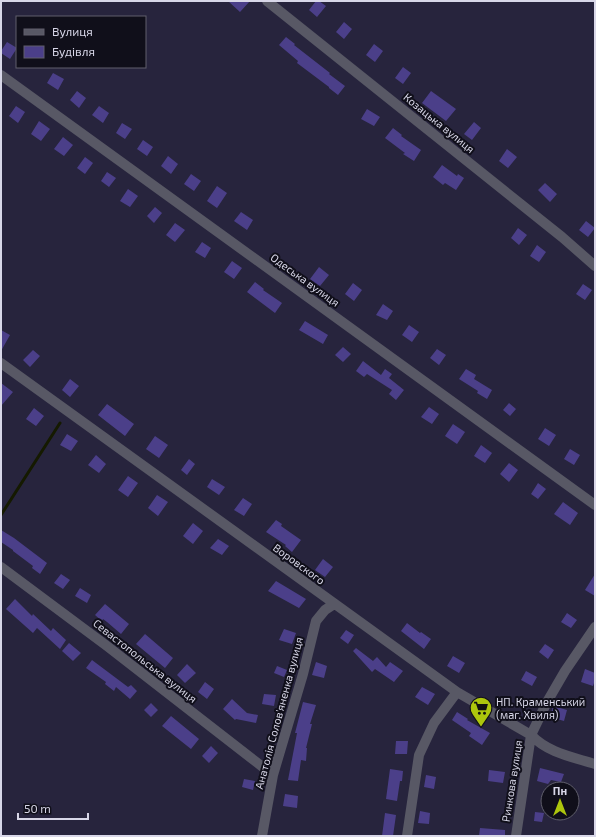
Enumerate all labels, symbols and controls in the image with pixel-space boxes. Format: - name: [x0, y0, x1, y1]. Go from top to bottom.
- legend: [16, 16, 146, 68]
- text: Вулиця: [52, 24, 93, 39]
- text: Будівля: [52, 44, 95, 59]
- street label: Козацька вулиця: [401, 90, 477, 156]
- street label: Одеська вулиця: [268, 250, 342, 310]
- street label: Воровского: [271, 541, 328, 587]
- street label: Севастопольська вулиця: [90, 616, 200, 706]
- street label: Анатолія Солов'яненка вулиця: [252, 635, 306, 791]
- supermarket icon: НП. Краменський (маг. Хвиля): [468, 695, 494, 728]
- place label: НП. Краменський (маг. Хвиля): [496, 695, 585, 721]
- street label: Ринкова вулиця: [499, 739, 525, 823]
- north arrow: [540, 781, 580, 821]
- text: Пн: [553, 784, 567, 797]
- scale bar: [18, 795, 88, 821]
- text: 50 m: [24, 801, 51, 815]

